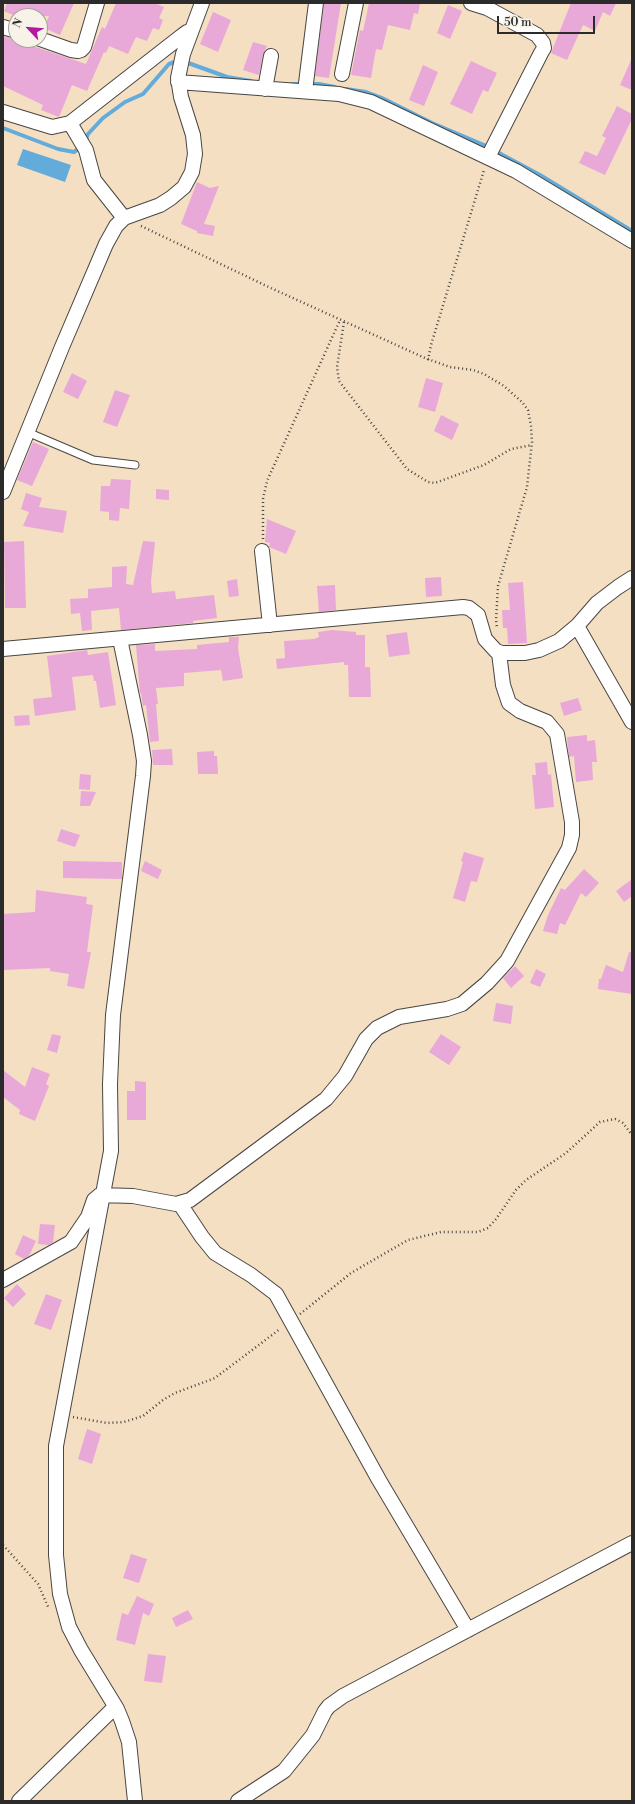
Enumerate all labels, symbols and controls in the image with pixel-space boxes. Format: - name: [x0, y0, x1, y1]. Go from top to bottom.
- north arrow: [8, 8, 48, 48]
- scale bar: [499, 8, 597, 34]
- text: 50 m: [504, 15, 532, 30]
- text: N: [10, 16, 26, 30]

